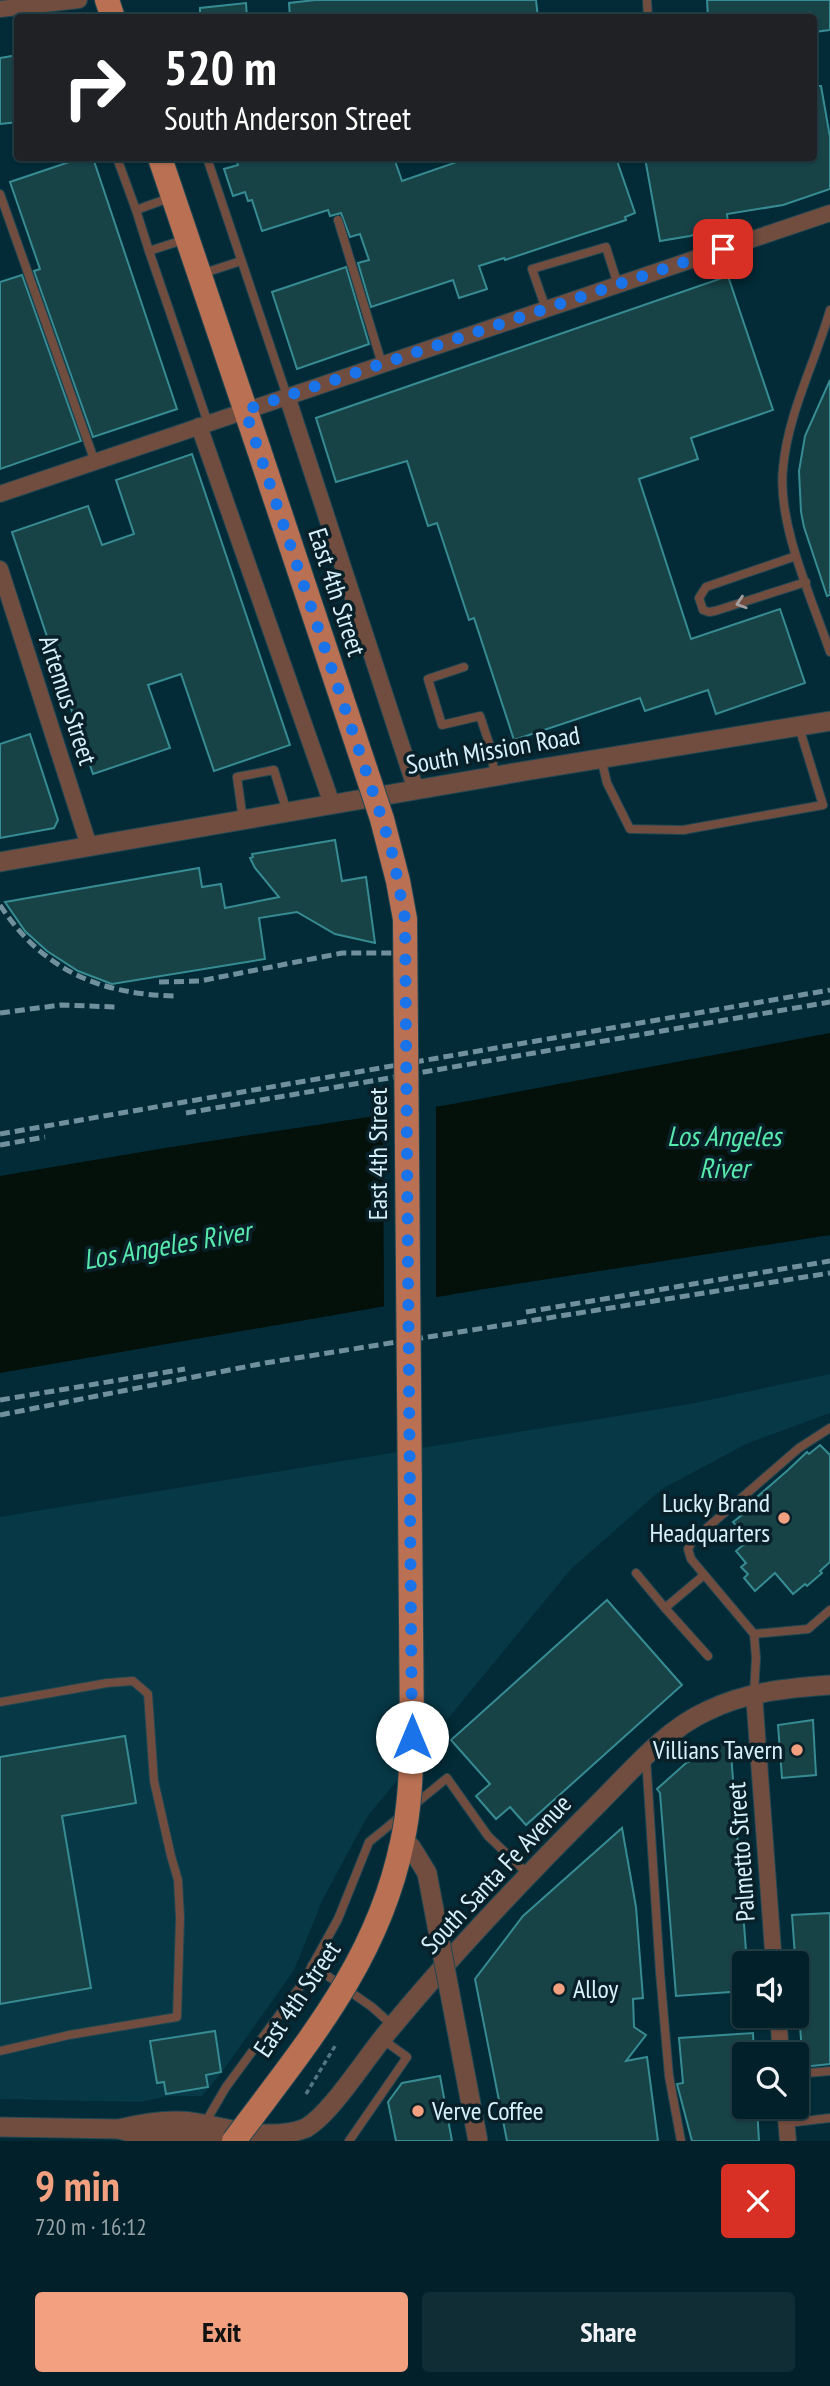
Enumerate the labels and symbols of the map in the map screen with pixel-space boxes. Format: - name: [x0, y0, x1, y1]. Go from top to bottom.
- pin: [693, 219, 753, 279]
- street label: East 4th Street: [301, 524, 374, 660]
- one-way arrow: [735, 595, 748, 609]
- street label: Artemus Street: [32, 631, 105, 769]
- street label: South Mission Road: [404, 718, 582, 781]
- street label: East 4th Street: [361, 1088, 394, 1220]
- water label: Los Angeles River: [667, 1117, 783, 1186]
- water label: Los Angeles River: [80, 1211, 258, 1277]
- place label: Lucky Brand Headquarters: [649, 1486, 770, 1549]
- marker: Lucky Brand Headquarters: [776, 1510, 792, 1526]
- position arrow: [375, 1700, 449, 1774]
- place label: Villians Tavern: [652, 1733, 783, 1766]
- marker: Villians Tavern: [789, 1742, 805, 1758]
- street label: Palmetto Street: [719, 1781, 762, 1923]
- street label: South Santa Fe Avenue: [413, 1787, 578, 1960]
- street label: East 4th Street: [246, 1935, 347, 2063]
- place label: Alloy: [573, 1972, 618, 2005]
- marker: Alloy: [551, 1981, 567, 1997]
- place label: Verve Coffee: [431, 2094, 544, 2127]
- marker: Verve Coffee: [410, 2103, 426, 2119]

